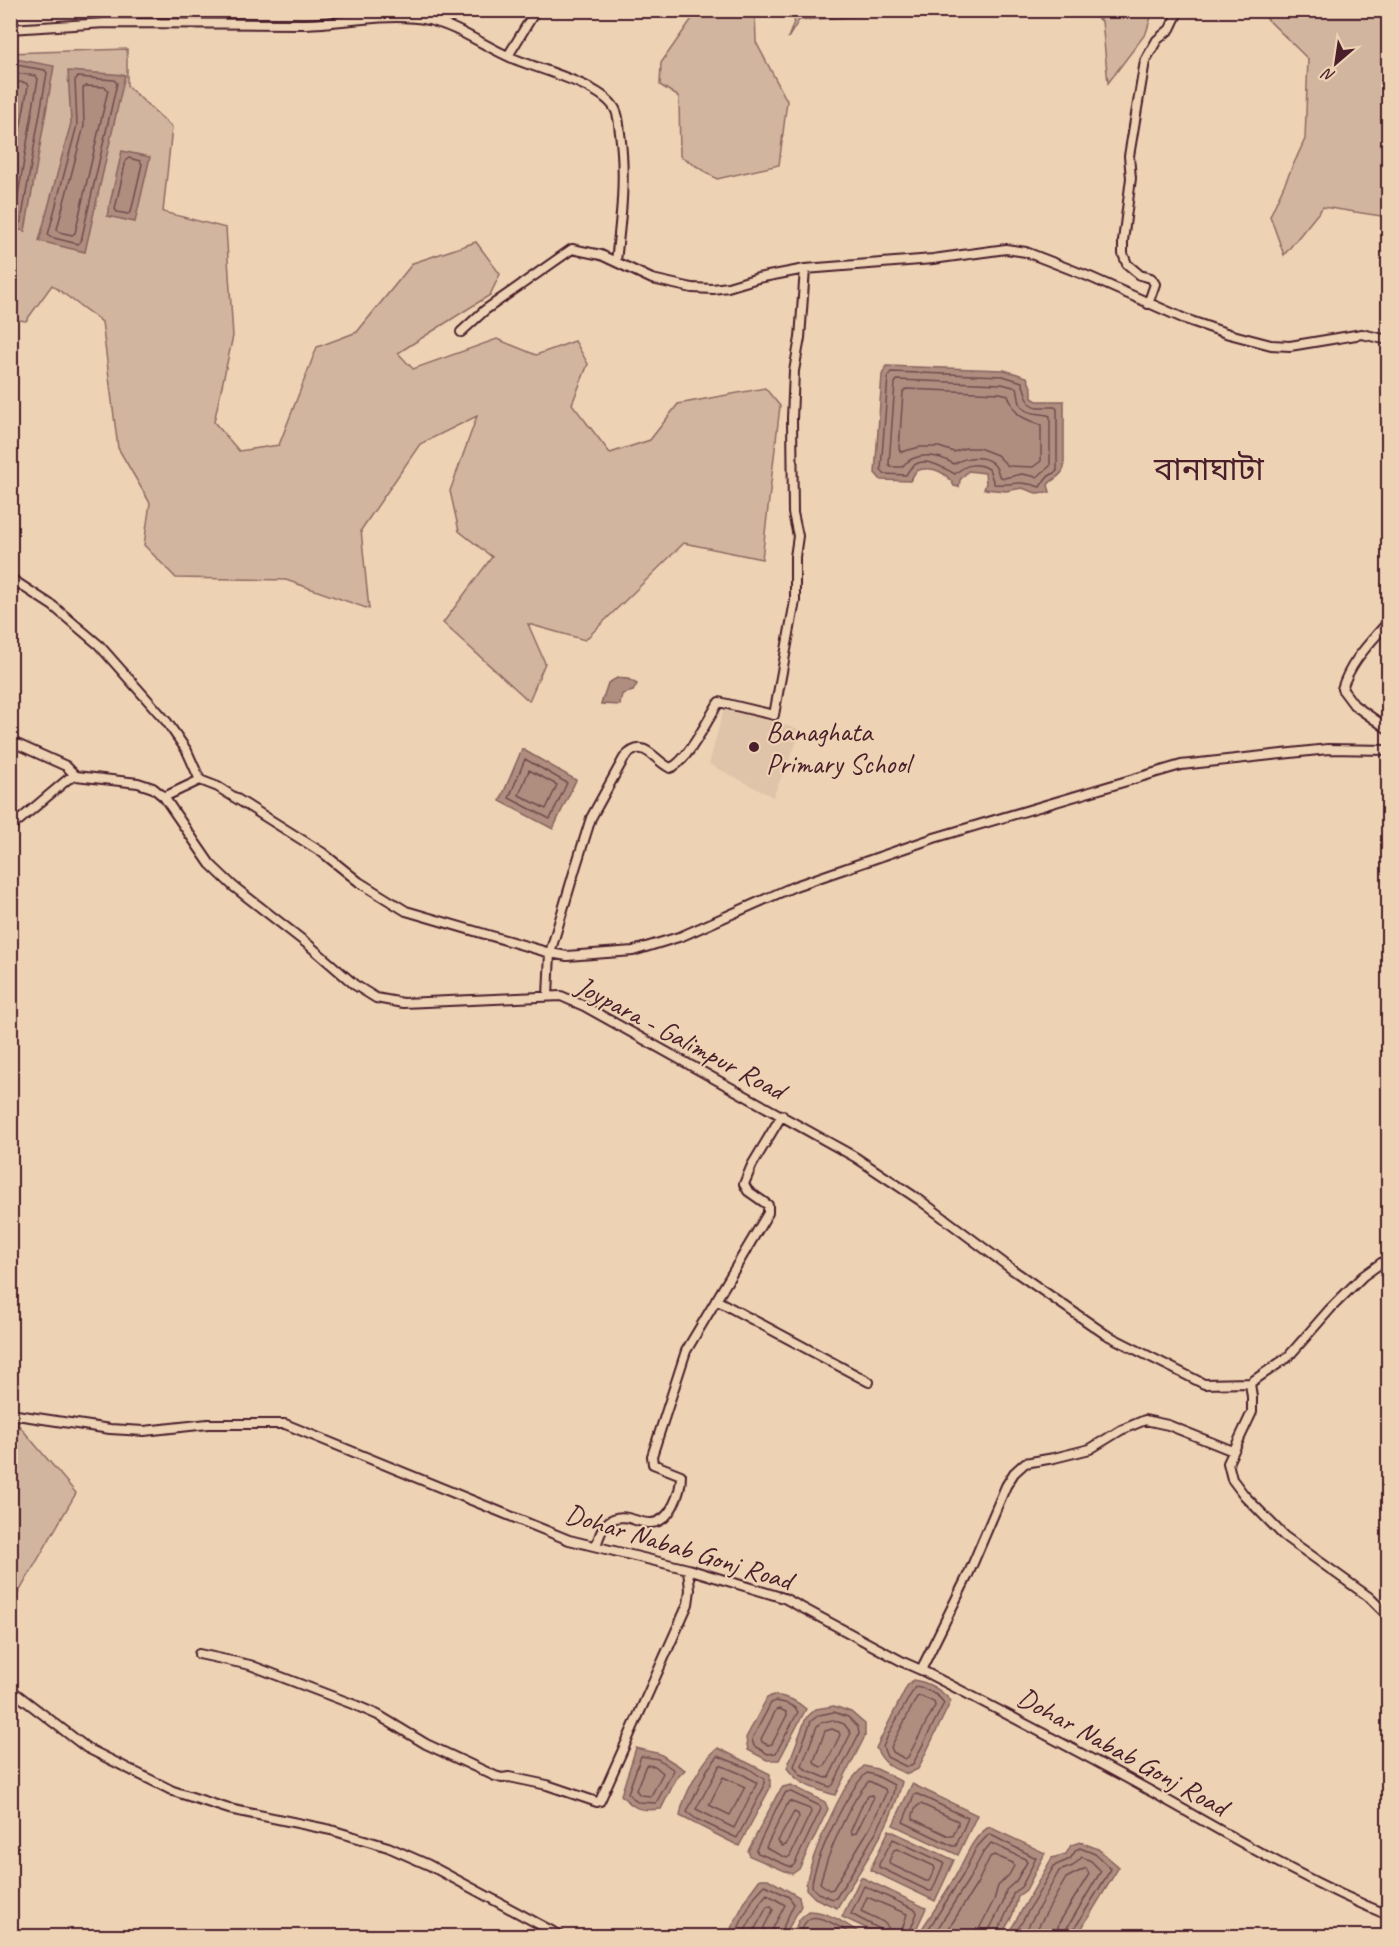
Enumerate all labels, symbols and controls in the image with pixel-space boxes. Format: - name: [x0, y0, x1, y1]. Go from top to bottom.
- north arrow: [1306, 33, 1366, 93]
- text: N: [1317, 63, 1338, 86]
- district label: বানাঘাটা: [1153, 449, 1264, 490]
- place label: Banaghata Primary School: [766, 714, 915, 781]
- marker: Banaghata Primary School: [747, 740, 761, 754]
- street label: Joypara - Galimpur Road: [569, 967, 795, 1109]
- street label: Dohar Nabab Gonj Road: [561, 1495, 800, 1599]
- street label: Dohar Nabab Gonj Road: [1012, 1679, 1237, 1826]

